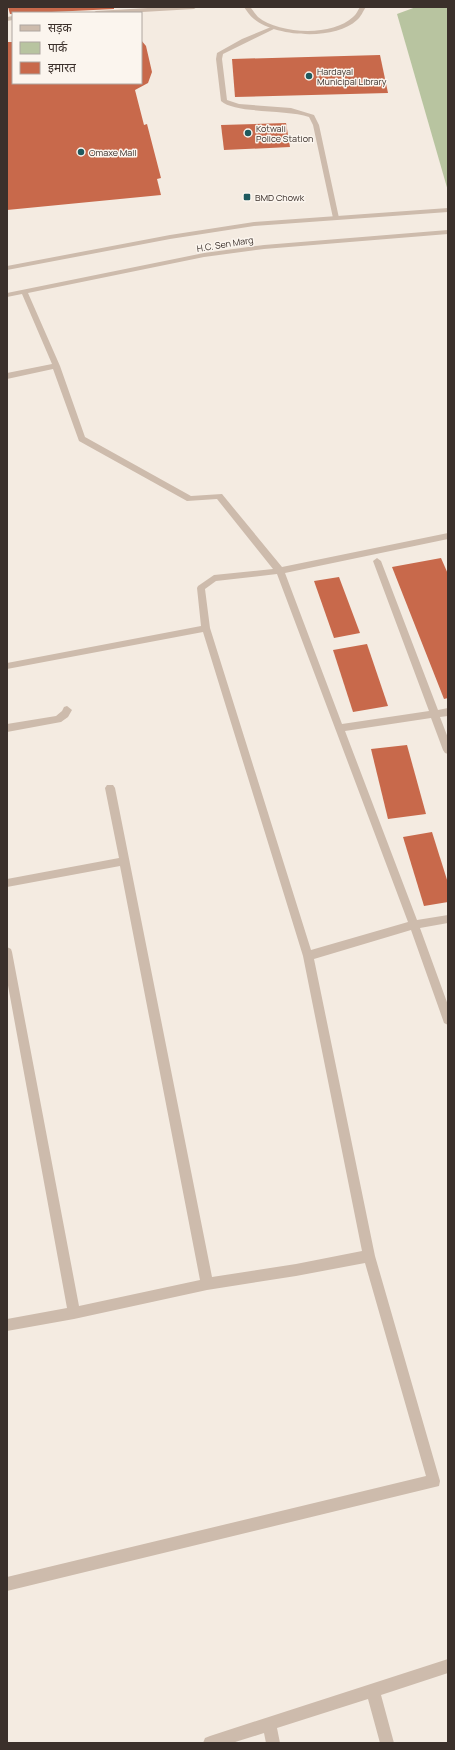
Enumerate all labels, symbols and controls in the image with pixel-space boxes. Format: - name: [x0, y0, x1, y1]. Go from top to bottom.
- legend: [12, 12, 142, 84]
- text: सड़क: [48, 19, 73, 36]
- text: पार्क: [48, 39, 68, 56]
- text: इमारत: [48, 59, 77, 76]
- place label: Hardayal Municipal Library: [317, 65, 387, 88]
- marker: Hardayal Municipal Library: [304, 71, 314, 81]
- place label: Kotwali Police Station: [256, 122, 313, 145]
- marker: Kotwali Police Station: [243, 128, 253, 138]
- place label: Omaxe Mall: [89, 146, 137, 159]
- marker: Omaxe Mall: [76, 147, 86, 157]
- place label: BMD Chowk: [255, 191, 305, 204]
- marker: BMD Chowk: [242, 192, 252, 202]
- street label: H.C. Sen Marg: [196, 233, 254, 255]

